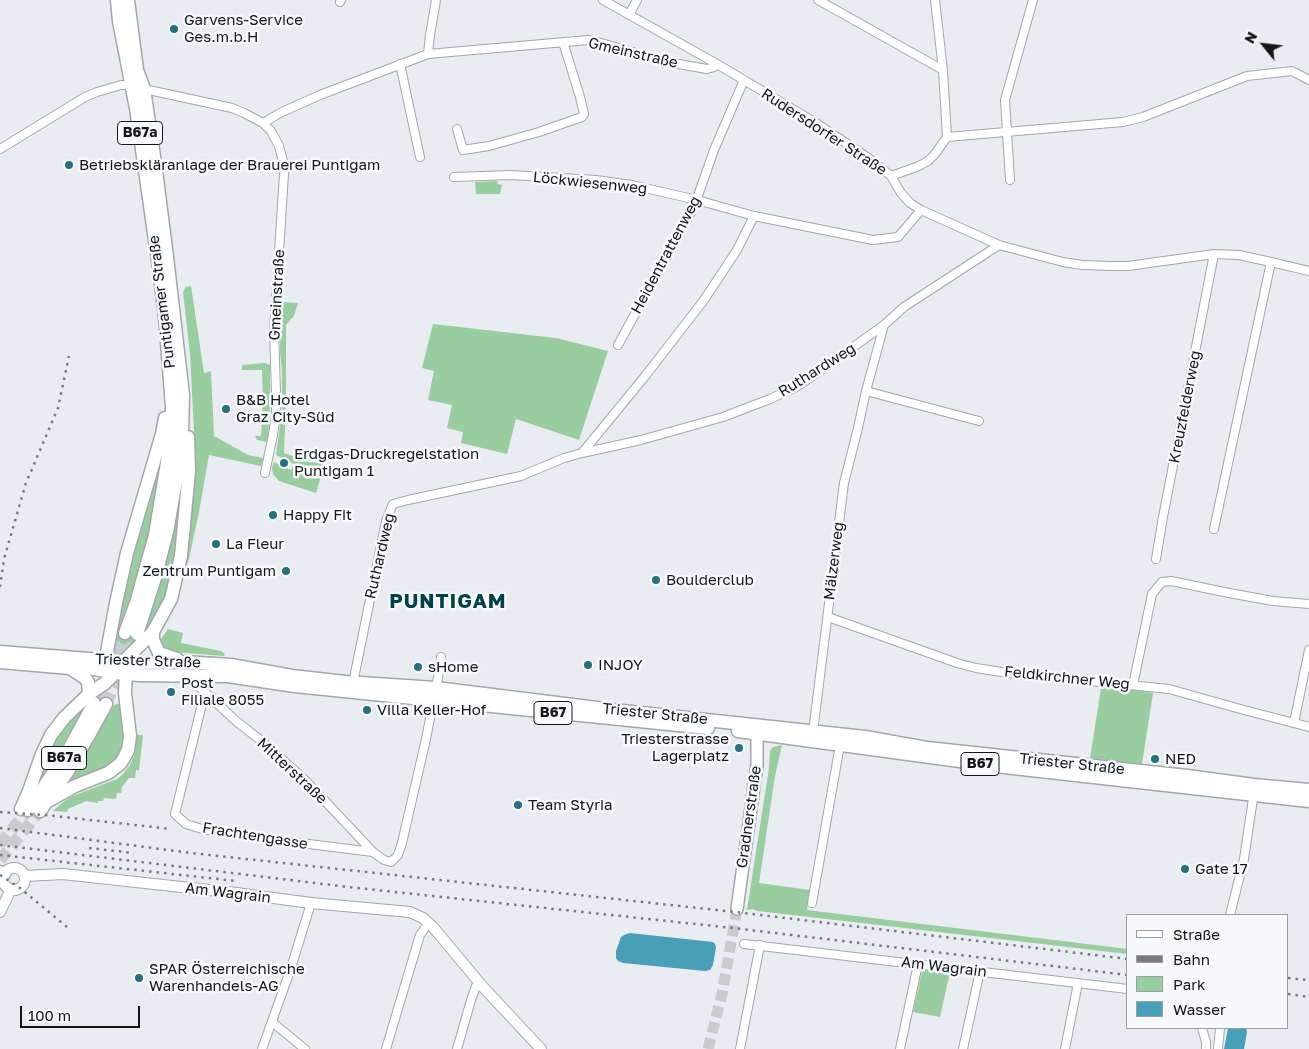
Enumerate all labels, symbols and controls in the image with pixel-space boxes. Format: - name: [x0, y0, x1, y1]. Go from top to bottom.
- place label: Garvens-Service Ges.m.b.H: [184, 11, 303, 46]
- north arrow: [1239, 20, 1289, 70]
- marker: Garvens-Service Ges.m.b.H: [168, 23, 180, 35]
- text: N: [1240, 29, 1260, 46]
- street label: Gmeinstraße: [586, 34, 680, 72]
- street label: Rudersdorfer Straße: [758, 85, 890, 179]
- road number: B67a: [118, 122, 162, 144]
- place label: Betriebskläranlage der Brauerei Puntigam: [79, 156, 380, 174]
- marker: Betriebskläranlage der Brauerei Puntigam: [63, 159, 75, 171]
- street label: Löckwiesenweg: [532, 168, 648, 198]
- street label: Heidentrattenweg: [627, 193, 705, 317]
- street label: Puntigamer Straße: [145, 234, 179, 370]
- street label: Gmeinstraße: [266, 249, 288, 341]
- street label: Ruthardweg: [775, 339, 859, 401]
- street label: Kreuzfelderweg: [1165, 349, 1205, 465]
- place label: B&B Hotel Graz City-Süd: [236, 391, 334, 426]
- marker: B&B Hotel Graz City-Süd: [220, 403, 232, 415]
- place label: Erdgas-Druckregelstation Puntigam 1: [294, 445, 479, 480]
- marker: Erdgas-Druckregelstation Puntigam 1: [278, 457, 290, 469]
- place label: Happy Fit: [283, 506, 352, 524]
- marker: Happy Fit: [267, 509, 279, 521]
- street label: Ruthardweg: [361, 511, 399, 601]
- street label: Mälzerweg: [820, 521, 848, 601]
- place label: La Fleur: [226, 535, 284, 553]
- marker: La Fleur: [210, 538, 222, 550]
- place label: Zentrum Puntigam: [143, 562, 276, 580]
- marker: Zentrum Puntigam: [280, 565, 292, 577]
- place label: Boulderclub: [666, 571, 754, 589]
- marker: Boulderclub: [650, 574, 662, 586]
- district label: PUNTIGAM: [388, 590, 508, 614]
- street label: Triester Straße: [95, 650, 201, 672]
- place label: INJOY: [598, 656, 643, 674]
- place label: sHome: [428, 658, 478, 676]
- marker: INJOY: [582, 659, 594, 671]
- marker: sHome: [412, 661, 424, 673]
- street label: Feldkirchner Weg: [1003, 662, 1131, 694]
- place label: Post Filiale 8055: [181, 674, 264, 709]
- marker: Post Filiale 8055: [165, 686, 177, 698]
- street label: Triester Straße: [602, 700, 708, 728]
- place label: Villa Keller-Hof: [377, 701, 486, 719]
- road number: B67: [534, 701, 572, 724]
- marker: Villa Keller-Hof: [361, 704, 373, 716]
- place label: Triesterstrasse Lagerplatz: [621, 730, 729, 765]
- street label: Mitterstraße: [253, 734, 331, 808]
- marker: Triesterstrasse Lagerplatz: [733, 742, 745, 754]
- road number: B67a: [42, 746, 86, 770]
- street label: Triester Straße: [1019, 750, 1125, 778]
- place label: NED: [1165, 750, 1196, 768]
- road number: B67: [961, 752, 999, 776]
- marker: NED: [1149, 753, 1161, 765]
- street label: Gradnerstraße: [733, 765, 765, 869]
- place label: Team Styria: [528, 796, 612, 814]
- marker: Team Styria: [512, 799, 524, 811]
- street label: Frachtengasse: [201, 819, 309, 853]
- place label: Gate 17: [1195, 860, 1248, 878]
- marker: Gate 17: [1179, 863, 1191, 875]
- street label: Am Wagrain: [184, 879, 272, 907]
- legend: [1126, 914, 1289, 1029]
- text: Straße: [1173, 925, 1220, 943]
- text: Bahn: [1173, 950, 1210, 968]
- street label: Am Wagrain: [900, 953, 988, 981]
- place label: SPAR Österreichische Warenhandels-AG: [149, 960, 305, 995]
- marker: SPAR Österreichische Warenhandels-AG: [133, 972, 145, 984]
- text: Park: [1173, 975, 1205, 993]
- scale bar: [22, 996, 142, 1028]
- text: Wasser: [1173, 1000, 1226, 1018]
- text: 100 m: [28, 1006, 71, 1024]

